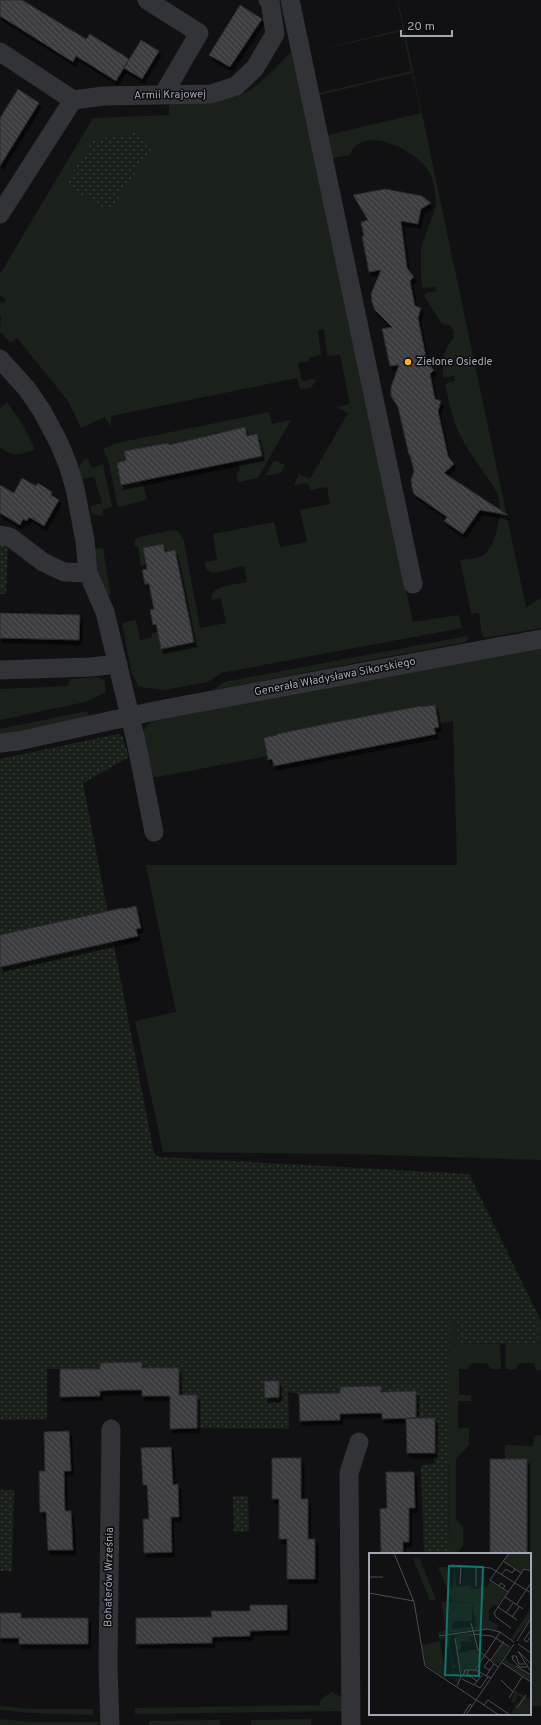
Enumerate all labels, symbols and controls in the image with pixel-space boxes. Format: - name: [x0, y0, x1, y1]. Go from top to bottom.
- scale bar: [401, 12, 452, 38]
- text: 20 m: [407, 19, 435, 35]
- street label: Armii Krajowej: [134, 87, 206, 103]
- place label: Zielone Osiedle: [416, 355, 493, 369]
- marker: Zielone Osiedle: [403, 357, 413, 367]
- street label: Generała Władysława Sikorskiego: [253, 654, 417, 700]
- street label: Bohaterów Września: [101, 1527, 117, 1627]
- inset map: [369, 1553, 531, 1715]

